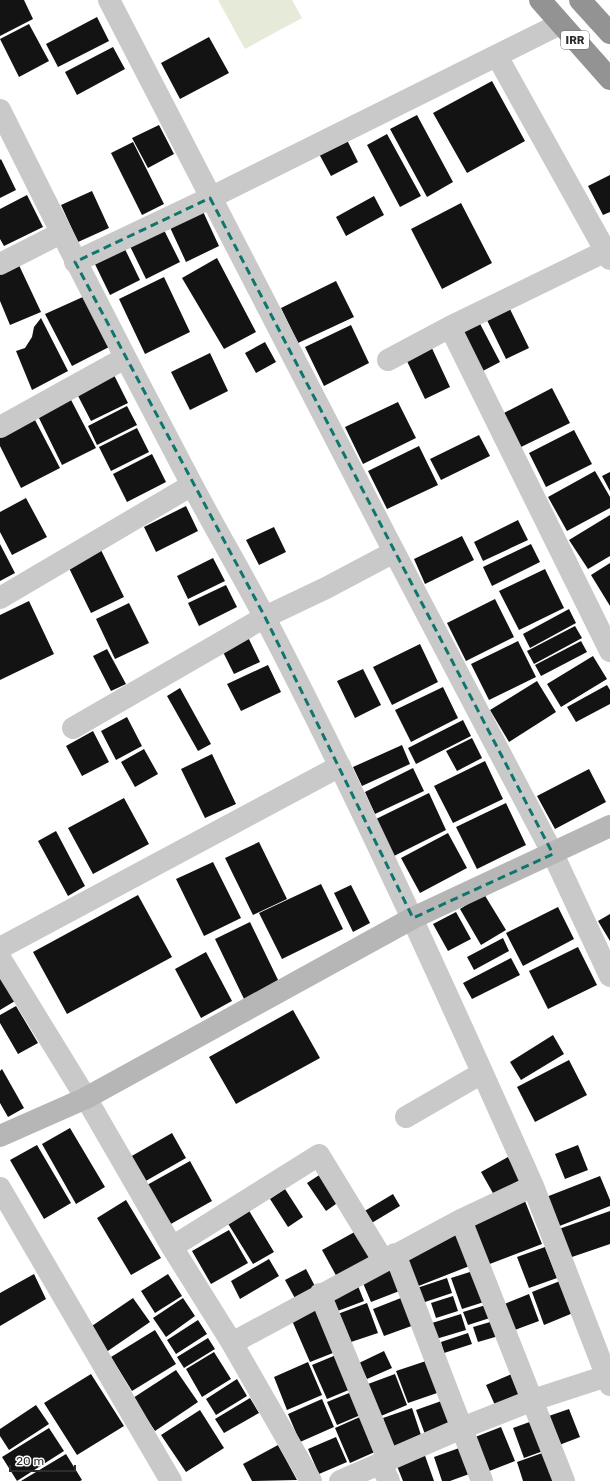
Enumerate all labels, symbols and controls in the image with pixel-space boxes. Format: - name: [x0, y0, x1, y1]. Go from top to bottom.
- road number: IRR: [561, 31, 589, 49]
- scale bar: [10, 1447, 75, 1473]
- text: 20 m: [16, 1454, 44, 1468]

